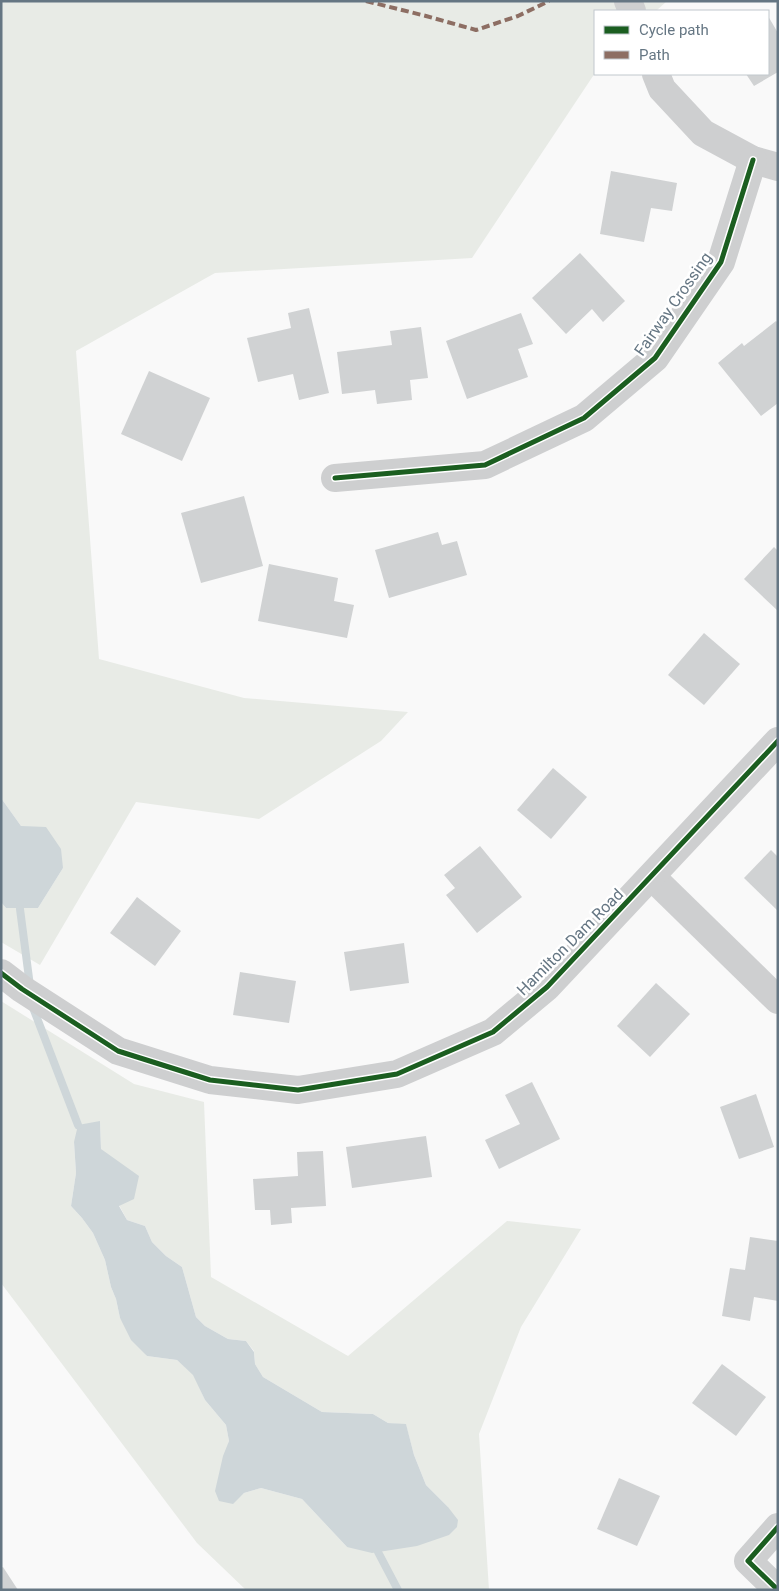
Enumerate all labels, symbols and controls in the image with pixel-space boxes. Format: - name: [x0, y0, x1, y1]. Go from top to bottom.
- legend: [594, 10, 769, 75]
- text: Cycle path: [639, 21, 709, 39]
- text: Path: [639, 46, 670, 64]
- street label: Fairway Crossing: [630, 249, 716, 359]
- street label: Hamilton Dam Road: [513, 885, 627, 999]

